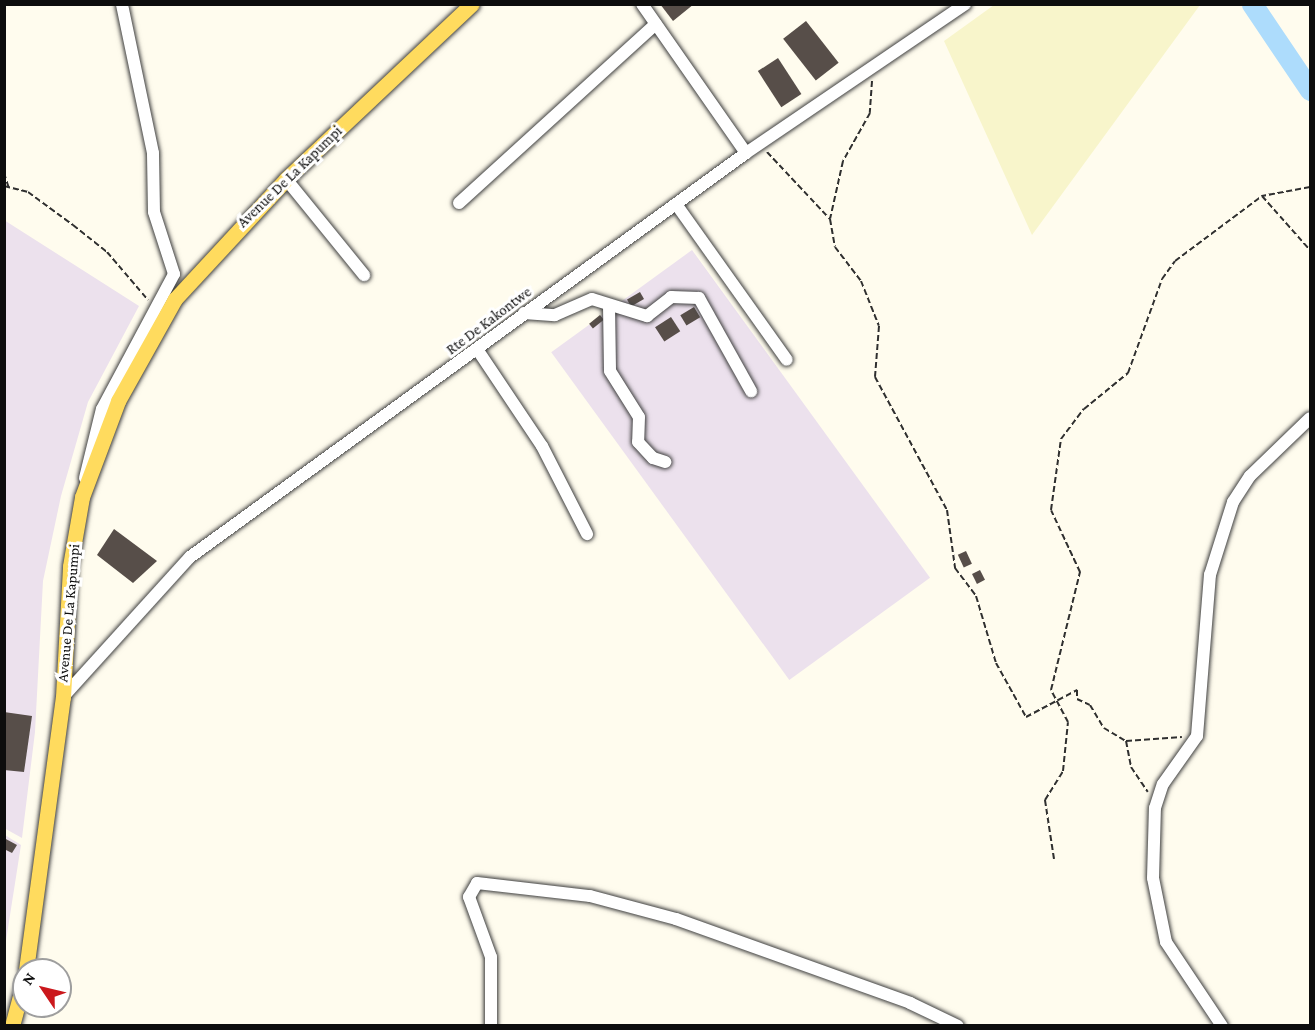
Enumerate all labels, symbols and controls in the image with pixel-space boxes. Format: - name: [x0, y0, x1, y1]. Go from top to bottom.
- street label: Avenue De La Kapumpi: [234, 122, 346, 232]
- street label: Rte De Kakontwe: [443, 283, 535, 359]
- street label: Avenue De La Kapumpi: [54, 543, 84, 683]
- north arrow: [12, 958, 72, 1018]
- text: N: [18, 969, 39, 988]

